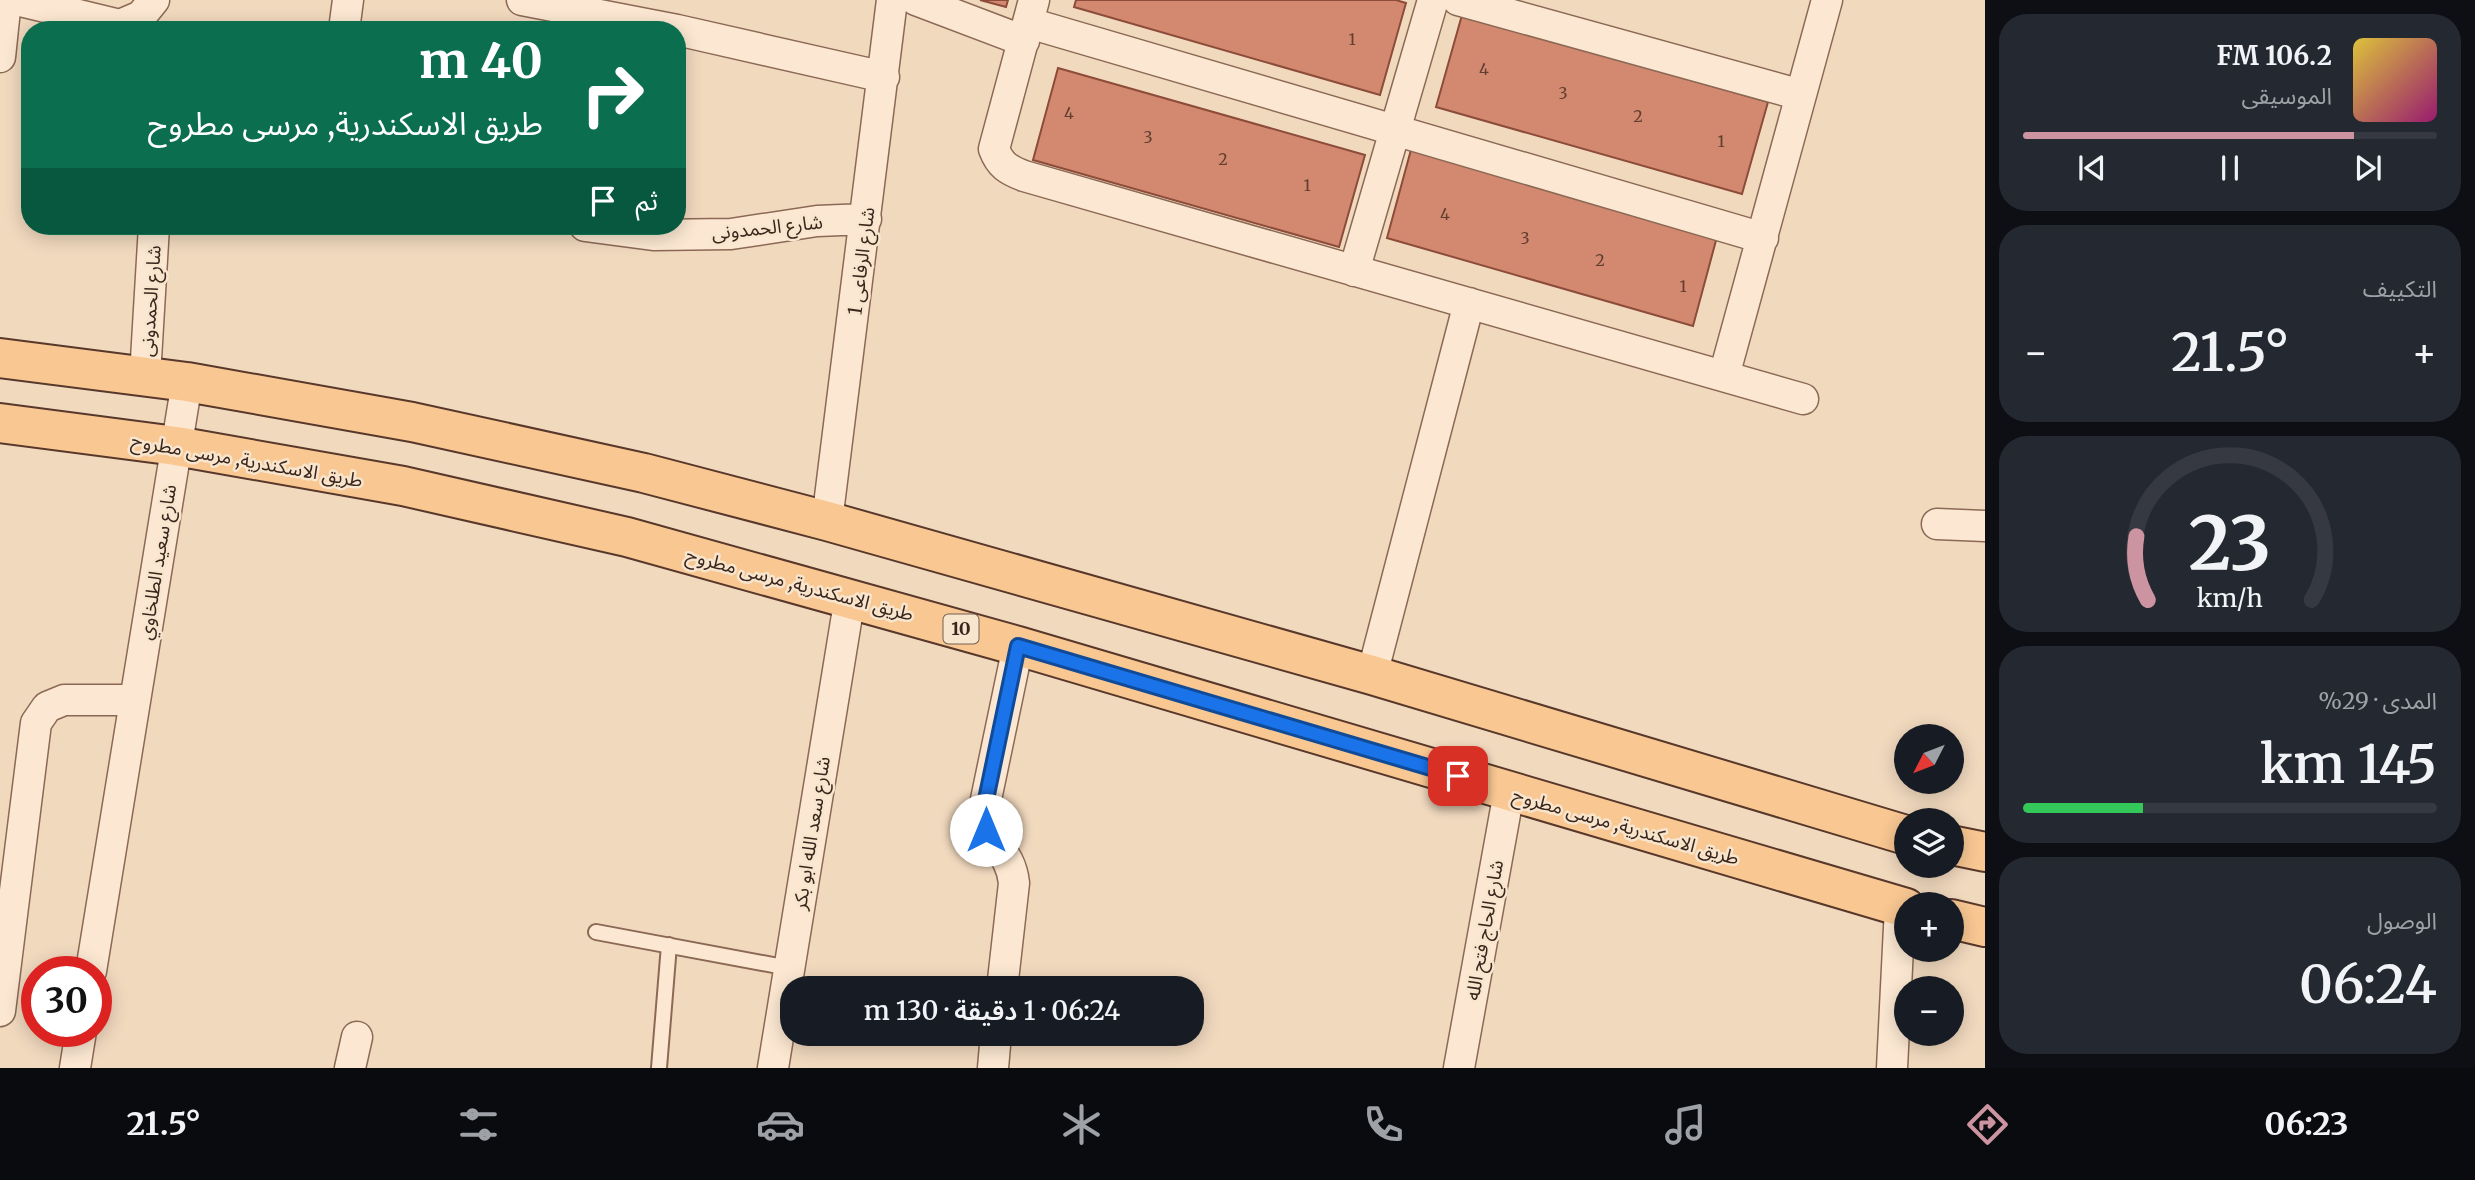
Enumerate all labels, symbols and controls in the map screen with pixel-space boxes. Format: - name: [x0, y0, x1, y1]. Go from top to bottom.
- house number: 1: [1348, 29, 1356, 49]
- text: 40 m: [419, 30, 543, 91]
- text: 106.2 FM: [2217, 39, 2332, 72]
- icon: right: [567, 49, 658, 140]
- house number: 4: [1479, 59, 1489, 79]
- text: الموسيقى: [2241, 81, 2332, 110]
- house number: 3: [1558, 83, 1568, 103]
- house number: 4: [1064, 103, 1074, 123]
- text: طريق الاسكندرية, مرسى مطروح: [148, 104, 543, 144]
- house number: 2: [1633, 106, 1643, 126]
- house number: 3: [1143, 127, 1153, 147]
- house number: 1: [1717, 131, 1725, 151]
- house number: 2: [1218, 149, 1228, 169]
- icon: previous: [2073, 149, 2111, 187]
- icon: pause: [2211, 149, 2249, 187]
- icon: next: [2349, 149, 2387, 187]
- house number: 1: [1303, 175, 1311, 195]
- icon: arrive: [584, 182, 622, 220]
- text: ثم: [636, 184, 658, 217]
- house number: 4: [1440, 204, 1450, 224]
- street label: شارع الرفاعى 1: [842, 206, 882, 317]
- street label: شارع الحمدونى: [710, 209, 824, 247]
- house number: 3: [1520, 228, 1530, 248]
- street label: شارع الحمدونى: [134, 244, 168, 358]
- house number: 2: [1595, 250, 1605, 270]
- text: التكييف: [2363, 274, 2437, 303]
- house number: 1: [1679, 276, 1687, 296]
- text: 21.5°: [2171, 320, 2289, 385]
- text: −: [2023, 329, 2048, 376]
- text: +: [2412, 329, 2437, 376]
- street label: طريق الاسكندرية, مرسى مطروح: [129, 428, 365, 494]
- street label: شارع سعيد الطلخاوي: [133, 482, 185, 642]
- text: 23: [2189, 498, 2271, 590]
- street label: طريق الاسكندرية, مرسى مطروح: [683, 542, 917, 628]
- text: km/h: [2197, 582, 2263, 614]
- road number: 10: [944, 614, 978, 644]
- text: المدى · 29%: [2318, 686, 2437, 715]
- north arrow: [1894, 724, 1964, 794]
- map controls: [1894, 724, 1964, 1046]
- text: 145 km: [2260, 732, 2437, 797]
- pin: [1428, 746, 1488, 806]
- street label: شارع سعد الله ابو بكر: [787, 754, 837, 913]
- icon: arrive: [1439, 757, 1477, 795]
- street label: طريق الاسكندرية, مرسى مطروح: [1509, 782, 1742, 872]
- position arrow: [949, 793, 1023, 867]
- button: layers: [1894, 808, 1964, 878]
- street label: شارع الحاج فتح الله: [1460, 858, 1511, 1003]
- button: +: [1894, 892, 1964, 962]
- text: الوصول: [2367, 906, 2437, 935]
- text: 06:24: [2299, 952, 2437, 1017]
- speed limit sign: 30: [21, 956, 112, 1047]
- button: −: [1894, 976, 1964, 1046]
- text: 06:24 · 1 دقيقة · 130 m: [864, 994, 1120, 1027]
- icon: filters: [454, 1100, 503, 1149]
- icon: car: [756, 1100, 805, 1149]
- icon: climate: [1057, 1100, 1106, 1149]
- icon: phone: [1359, 1100, 1408, 1149]
- icon: music: [1661, 1100, 1710, 1149]
- icon: directions: [1963, 1100, 2012, 1149]
- text: 21.5°: [126, 1104, 201, 1144]
- text: 06:23: [2264, 1104, 2349, 1144]

